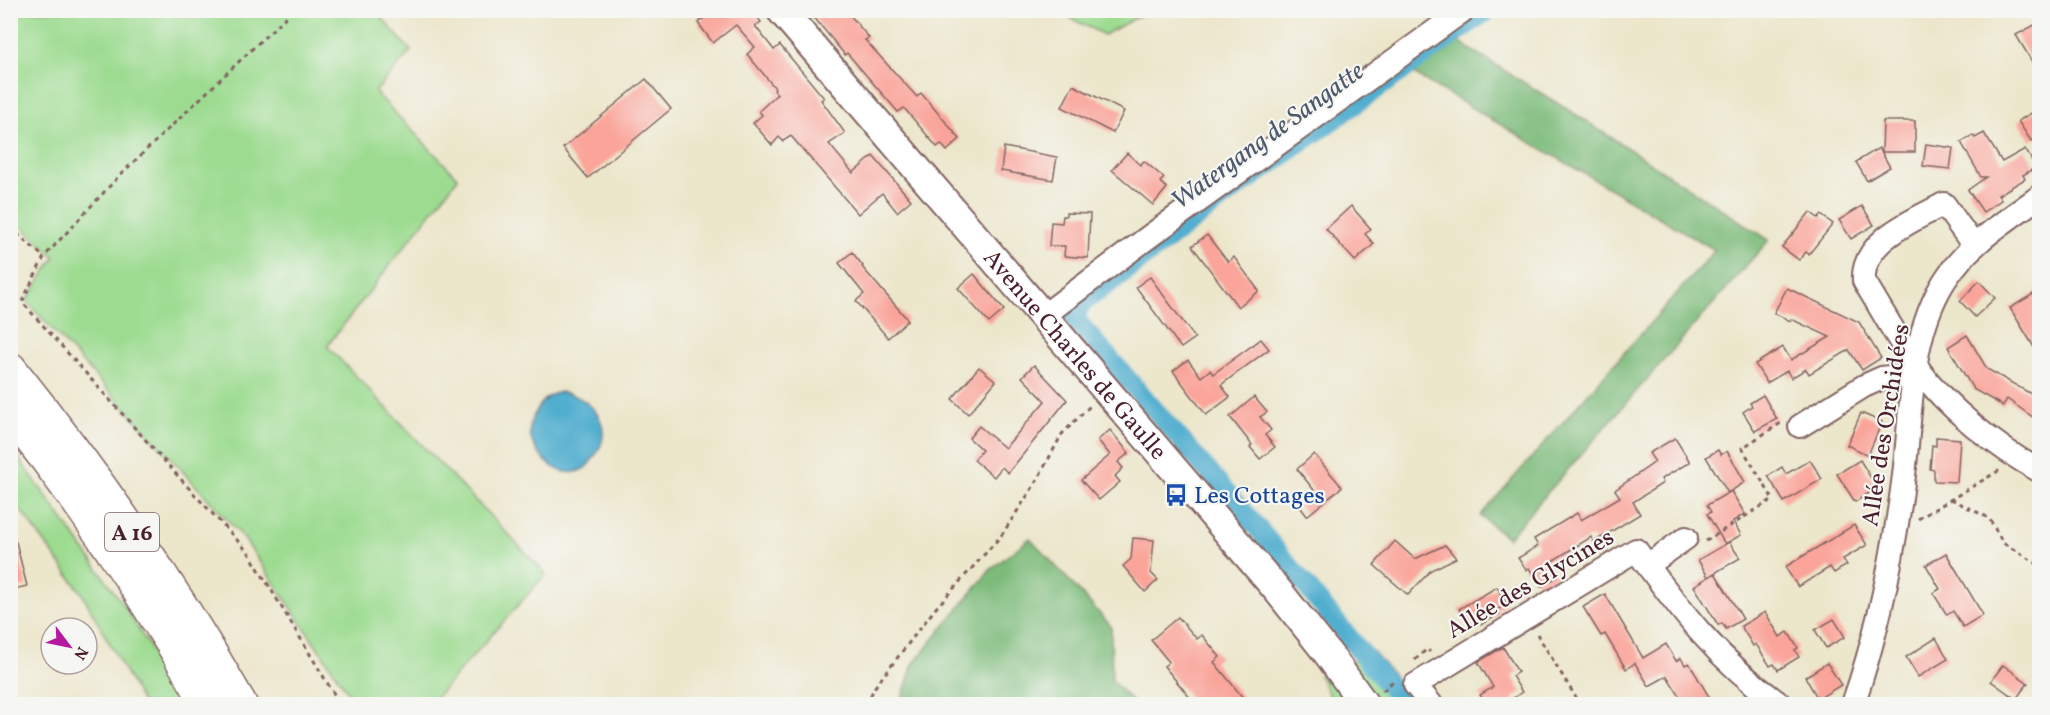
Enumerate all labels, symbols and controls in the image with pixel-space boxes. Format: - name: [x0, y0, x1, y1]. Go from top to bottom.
- water label: Watergang de Sangatte: [1164, 54, 1372, 219]
- street label: Avenue Charles de Gaulle: [974, 243, 1174, 468]
- street label: Allée des Orchidées: [1854, 322, 1920, 529]
- place label: Les Cottages: [1194, 480, 1325, 514]
- bus stop icon: Les Cottages: [1163, 482, 1189, 508]
- road number: A 16: [105, 513, 159, 551]
- street label: Allée des Glycines: [1441, 521, 1621, 648]
- north arrow: [39, 616, 99, 676]
- text: N: [67, 642, 92, 664]

